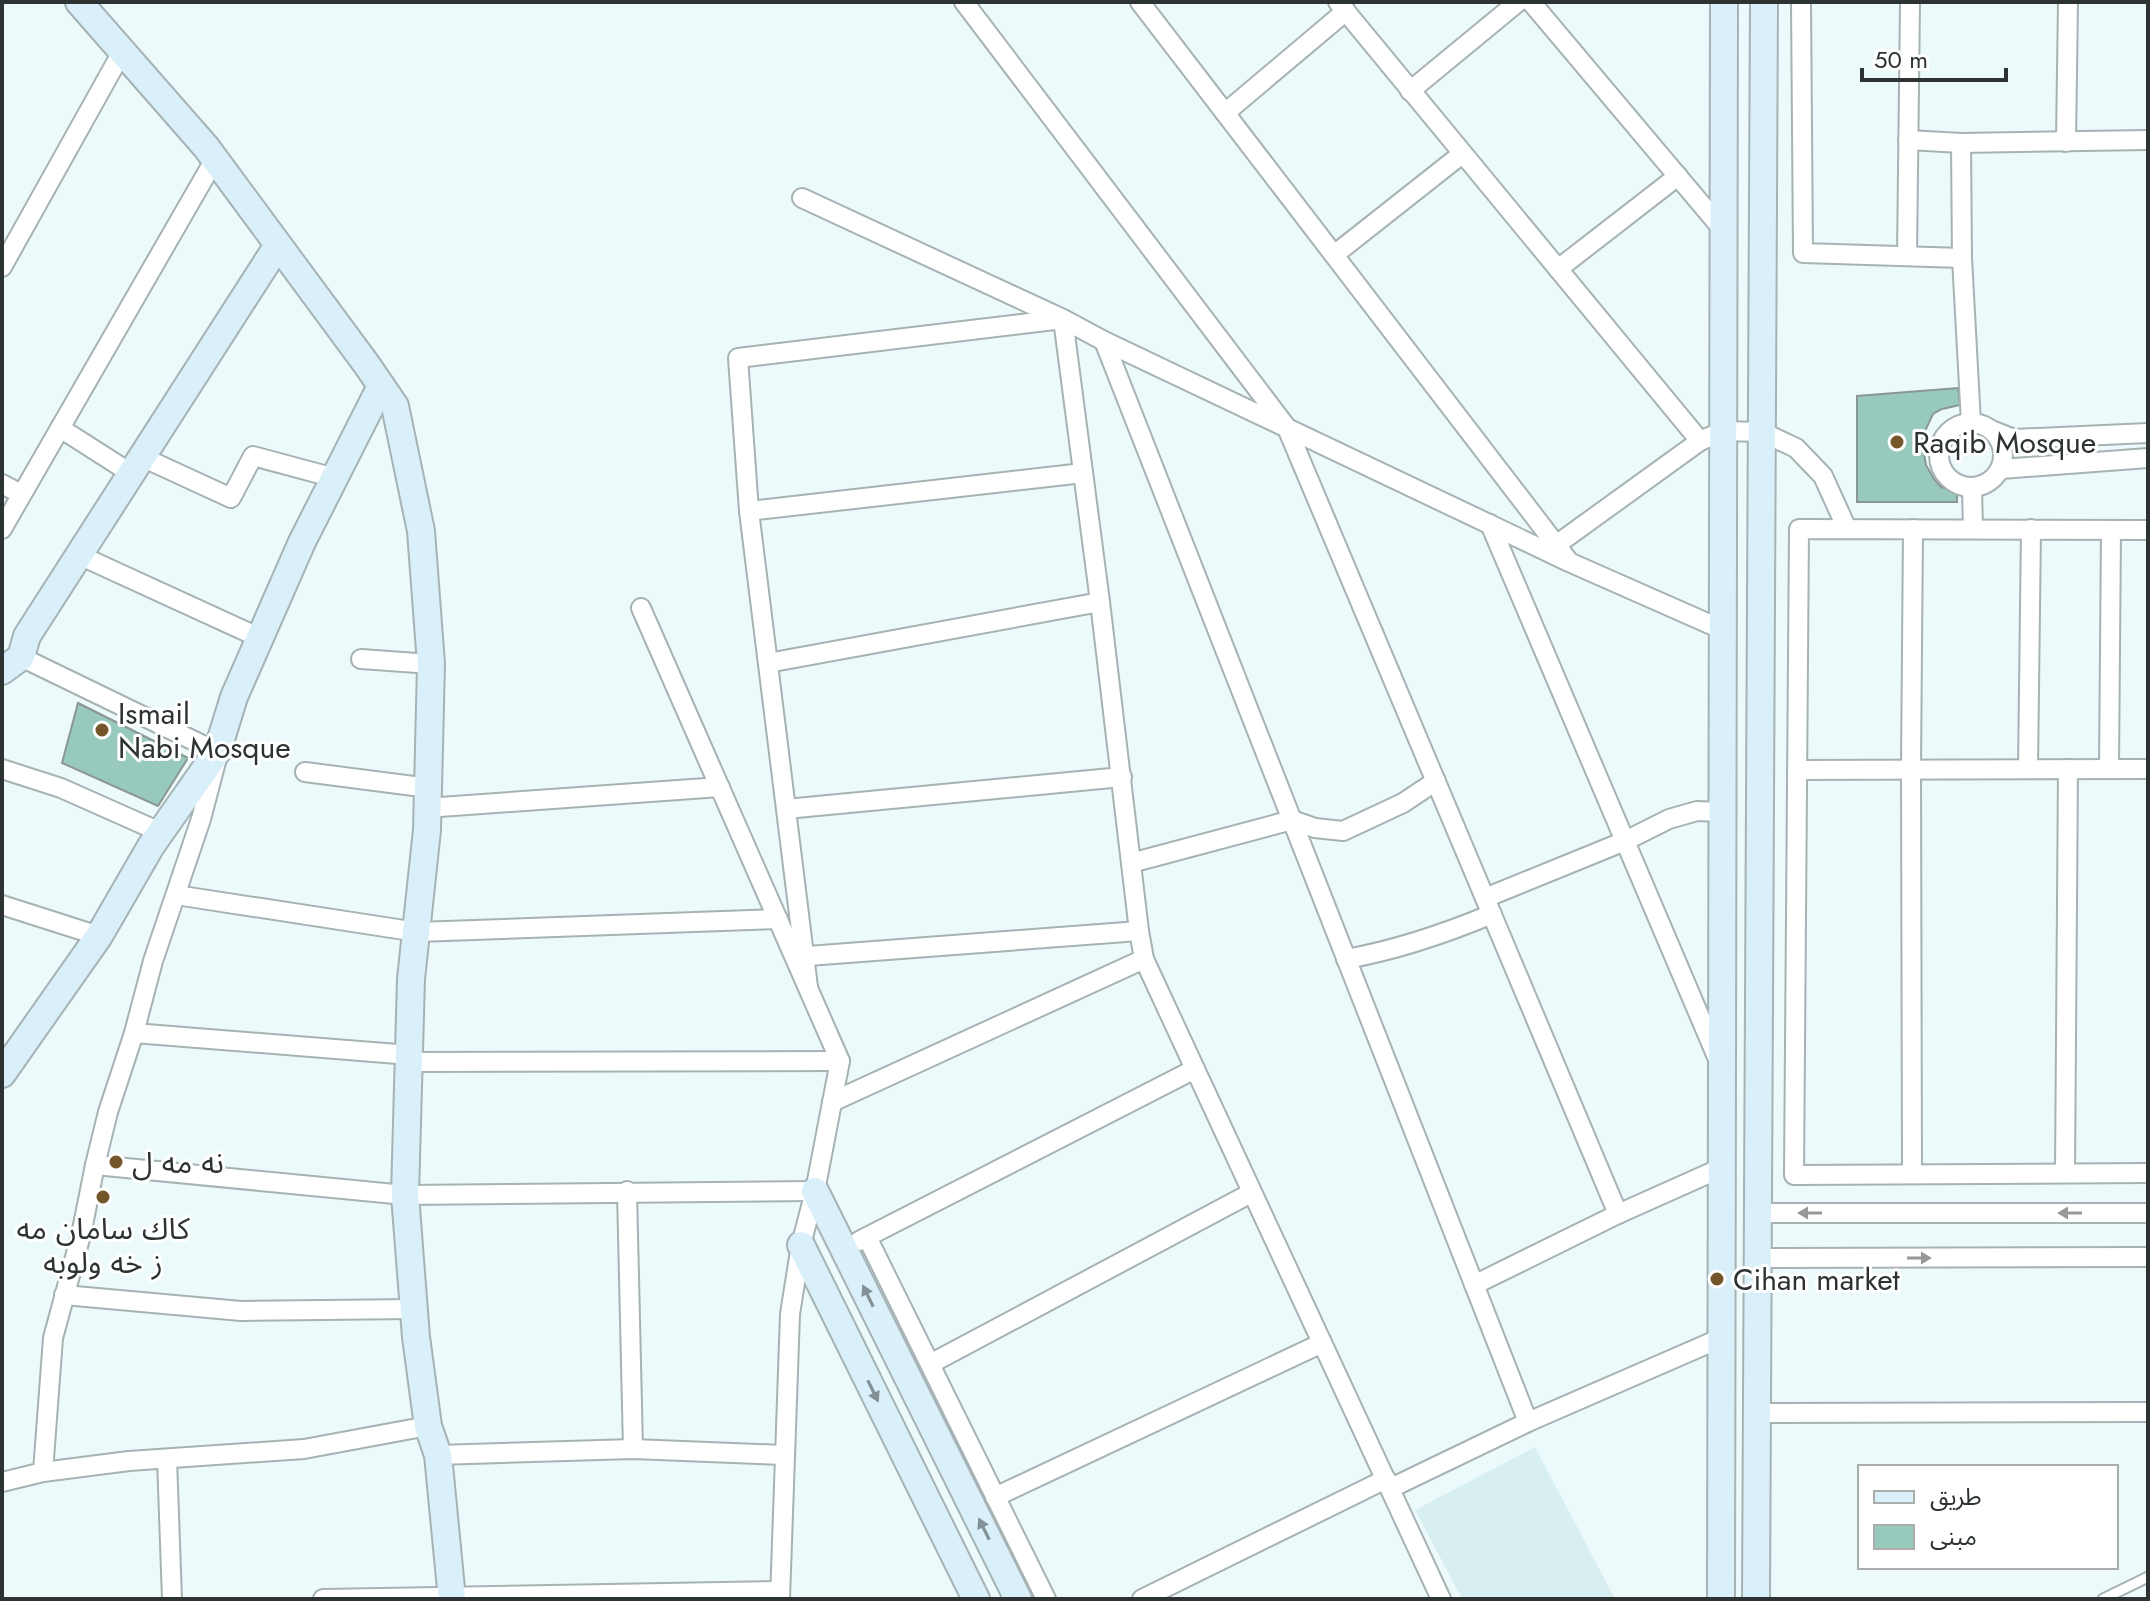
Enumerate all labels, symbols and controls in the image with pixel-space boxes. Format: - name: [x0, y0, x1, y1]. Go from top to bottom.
- scale bar: [1862, 32, 2006, 82]
- text: 50 m: [1874, 42, 1928, 77]
- place label: Raqib Mosque: [1913, 421, 2096, 464]
- marker: Raqib Mosque: [1888, 433, 1906, 451]
- place label: Ismail Nabi Mosque: [118, 692, 291, 769]
- marker: Ismail Nabi Mosque: [93, 721, 111, 739]
- place label: نه مه ل: [132, 1141, 224, 1184]
- marker: نه مه ل: [107, 1153, 125, 1171]
- marker: كاك سامان مه ز خه ولوبه: [94, 1188, 112, 1206]
- place label: كاك سامان مه ز خه ولوبه: [16, 1207, 190, 1284]
- one-way arrow: [1797, 1207, 1822, 1219]
- one-way arrow: [2057, 1207, 2082, 1219]
- one-way arrow: [1907, 1252, 1932, 1264]
- place label: Cihan market: [1733, 1258, 1901, 1301]
- marker: Cihan market: [1708, 1270, 1726, 1288]
- one-way arrow: [862, 1285, 875, 1308]
- one-way arrow: [866, 1379, 880, 1402]
- legend: [1858, 1465, 2118, 1569]
- text: طريق: [1930, 1479, 1982, 1514]
- one-way arrow: [977, 1518, 991, 1541]
- text: مبنى: [1930, 1519, 1977, 1554]

